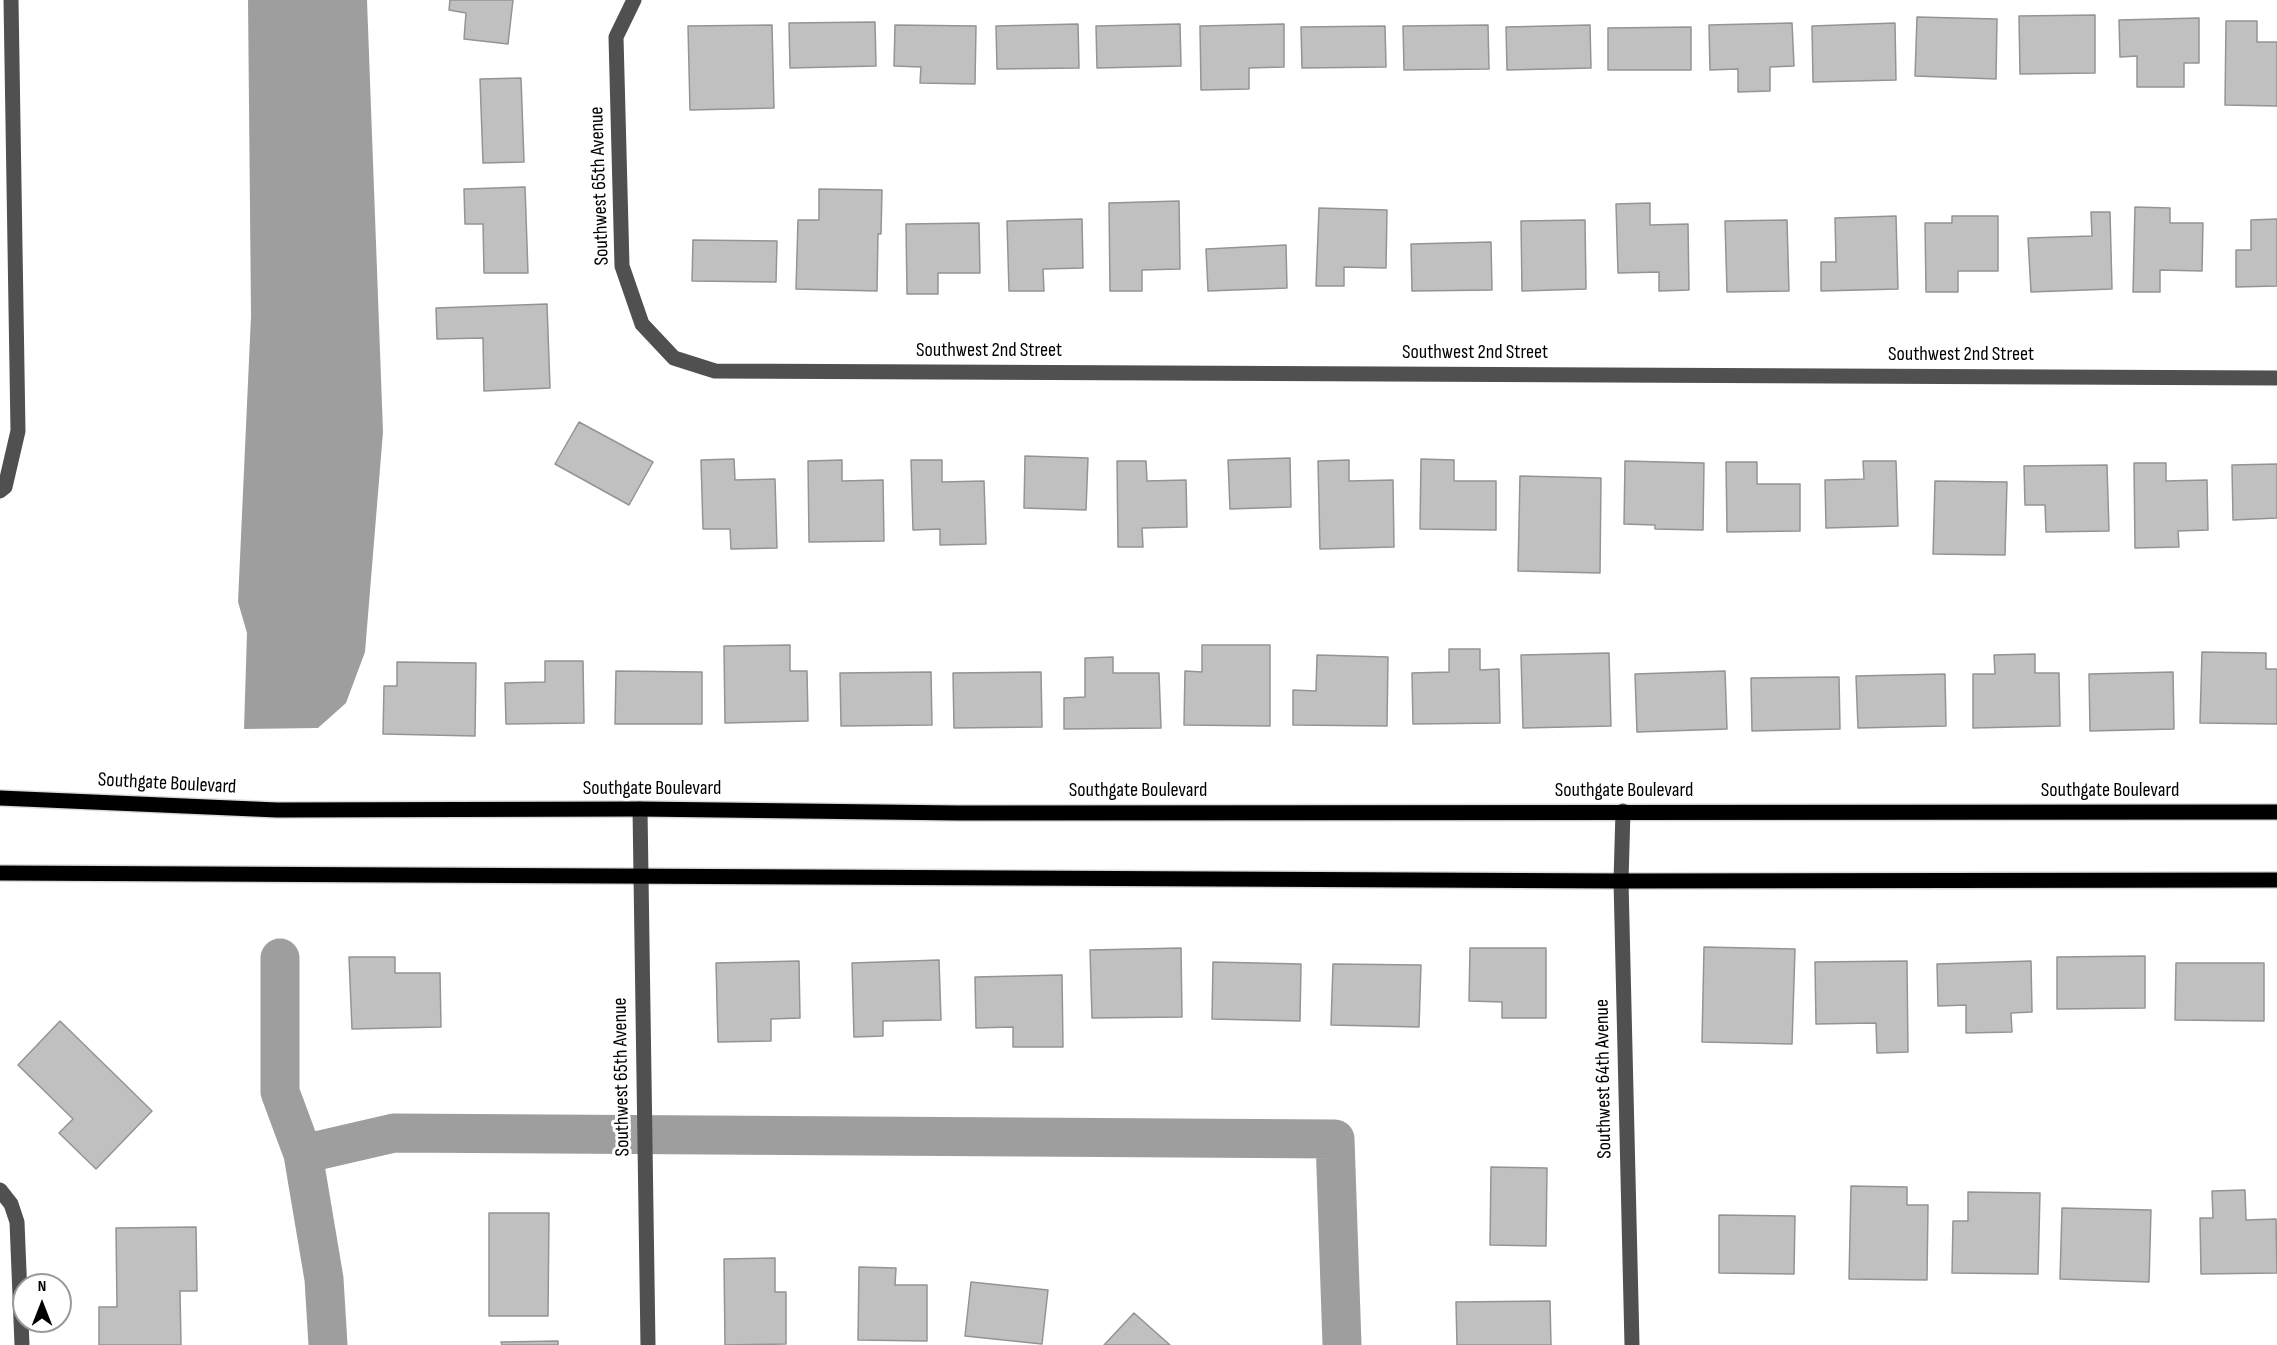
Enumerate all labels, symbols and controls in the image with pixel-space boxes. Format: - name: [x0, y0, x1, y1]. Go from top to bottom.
- street label: Southwest 65th Avenue: [585, 106, 615, 266]
- street label: Southwest 2nd Street: [916, 339, 1062, 363]
- street label: Southwest 2nd Street: [1402, 341, 1548, 365]
- street label: Southwest 2nd Street: [1888, 343, 2034, 367]
- street label: Southgate Boulevard: [97, 768, 237, 800]
- street label: Southgate Boulevard: [583, 777, 721, 801]
- street label: Southgate Boulevard: [1069, 779, 1207, 803]
- street label: Southgate Boulevard: [1555, 779, 1693, 803]
- street label: Southgate Boulevard: [2041, 779, 2179, 803]
- street label: Southwest 65th Avenue: [609, 997, 635, 1157]
- street label: Southwest 64th Avenue: [1591, 999, 1617, 1159]
- north arrow: [12, 1273, 72, 1333]
- text: N: [38, 1277, 46, 1296]

